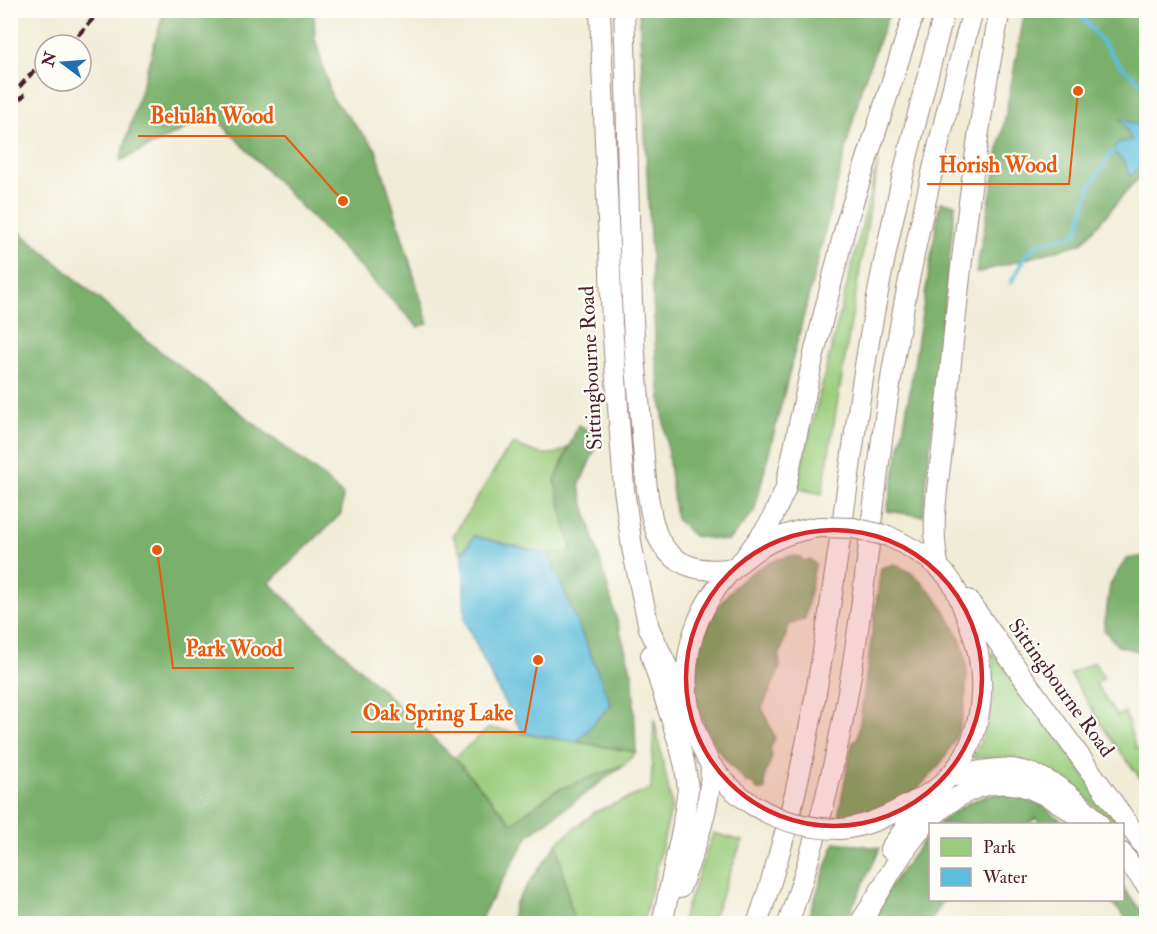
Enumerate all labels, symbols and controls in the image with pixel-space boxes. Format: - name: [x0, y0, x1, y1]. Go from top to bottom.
- north arrow: [33, 33, 93, 93]
- text: N: [38, 49, 61, 70]
- callout: Belulah Wood: [138, 96, 285, 136]
- text: Belulah Wood: [150, 102, 274, 130]
- callout: Horish Wood: [927, 144, 1069, 184]
- text: Horish Wood: [939, 151, 1057, 179]
- street label: Sittingbourne Road: [573, 285, 609, 451]
- street label: Sittingbourne Road: [1002, 614, 1121, 763]
- callout: Park Wood: [173, 628, 294, 668]
- text: Park Wood: [185, 635, 283, 663]
- callout: Oak Spring Lake: [351, 692, 525, 732]
- text: Oak Spring Lake: [363, 699, 514, 728]
- legend: [929, 823, 1124, 901]
- text: Park: [983, 836, 1016, 859]
- text: Water: [982, 866, 1027, 889]

